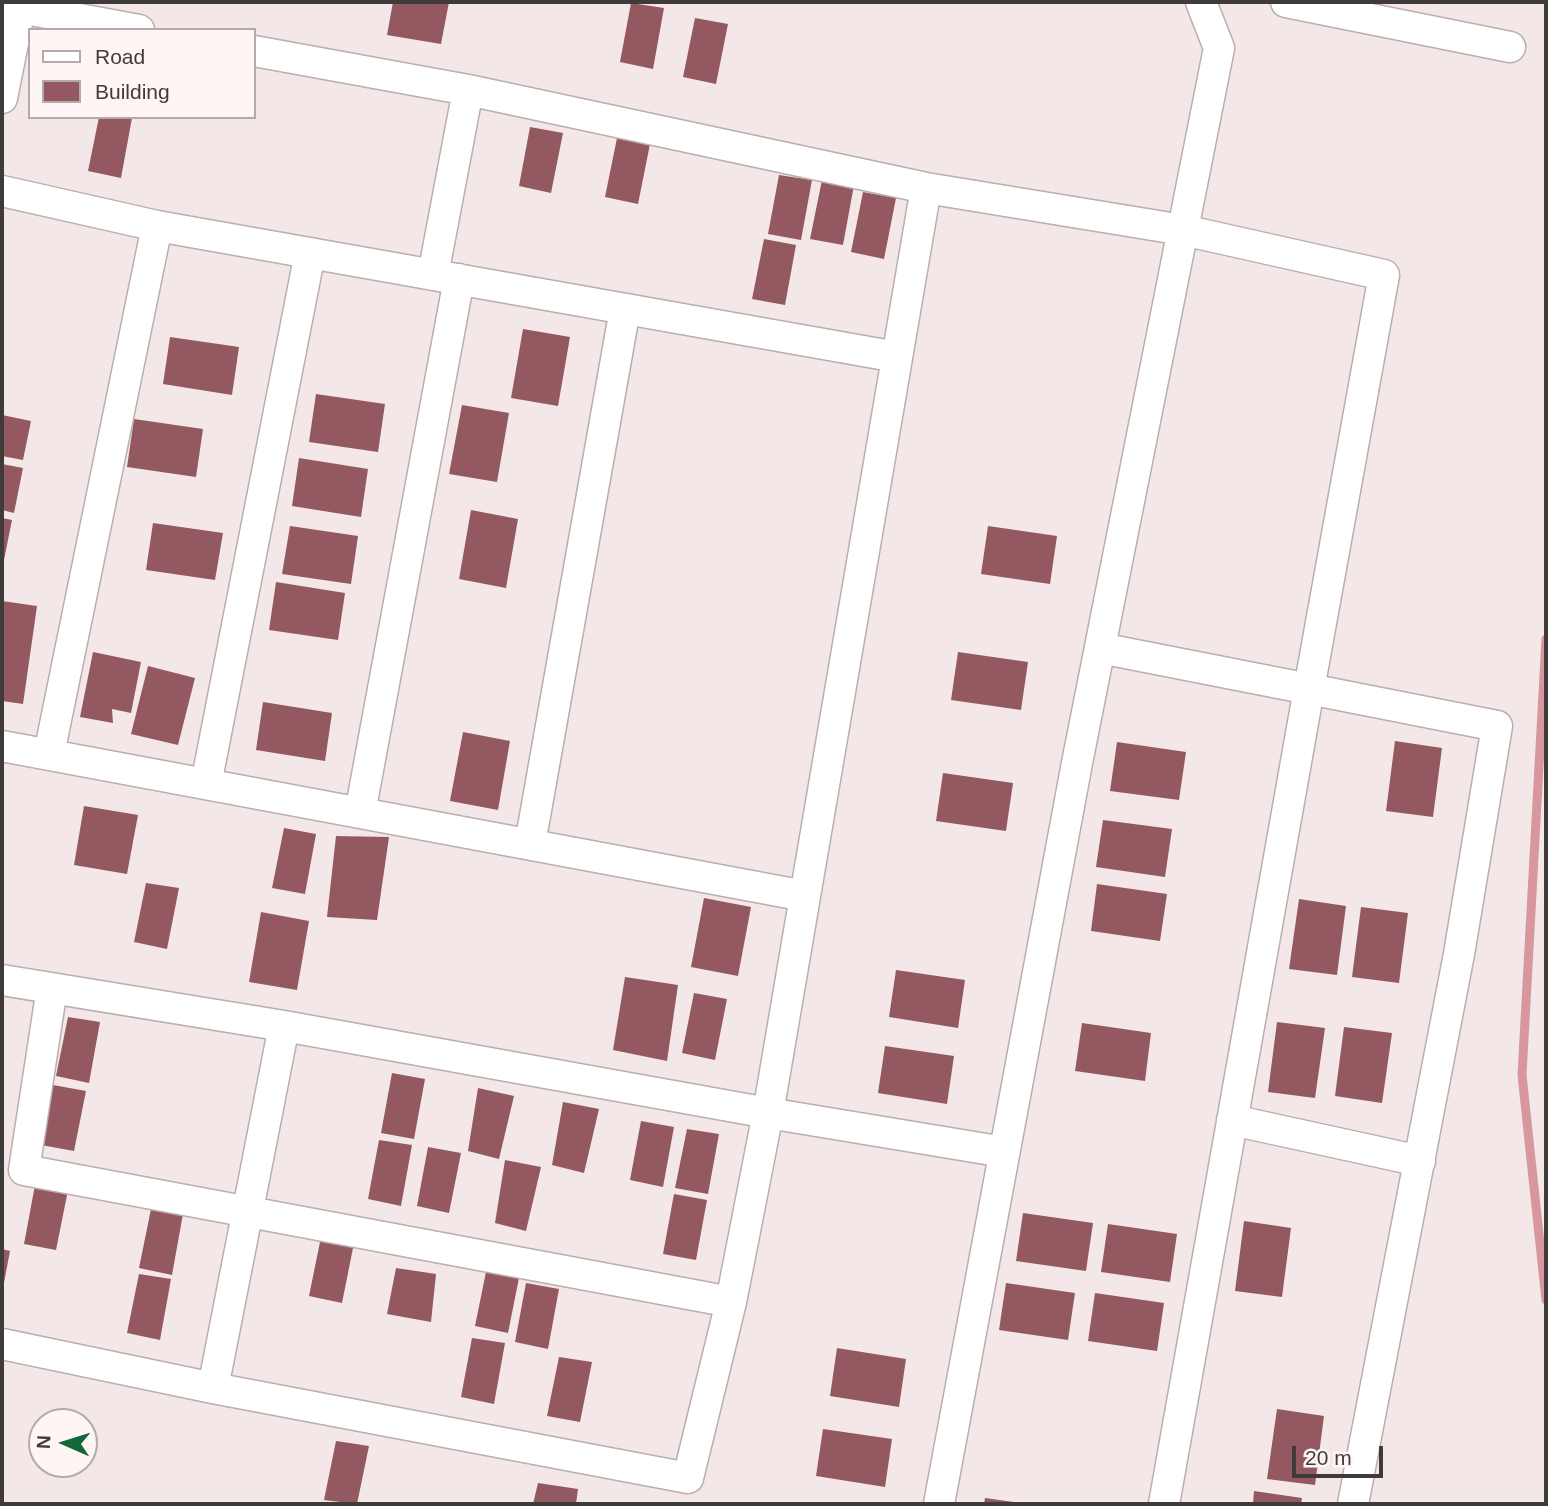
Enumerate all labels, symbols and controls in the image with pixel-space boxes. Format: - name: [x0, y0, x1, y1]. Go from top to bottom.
- legend: [28, 28, 256, 119]
- text: Road: [95, 45, 145, 68]
- text: Building: [95, 80, 170, 103]
- north arrow: [28, 1408, 98, 1478]
- scale bar: [1296, 1432, 1387, 1476]
- text: N: [33, 1435, 54, 1449]
- text: 20 m: [1305, 1446, 1352, 1469]

